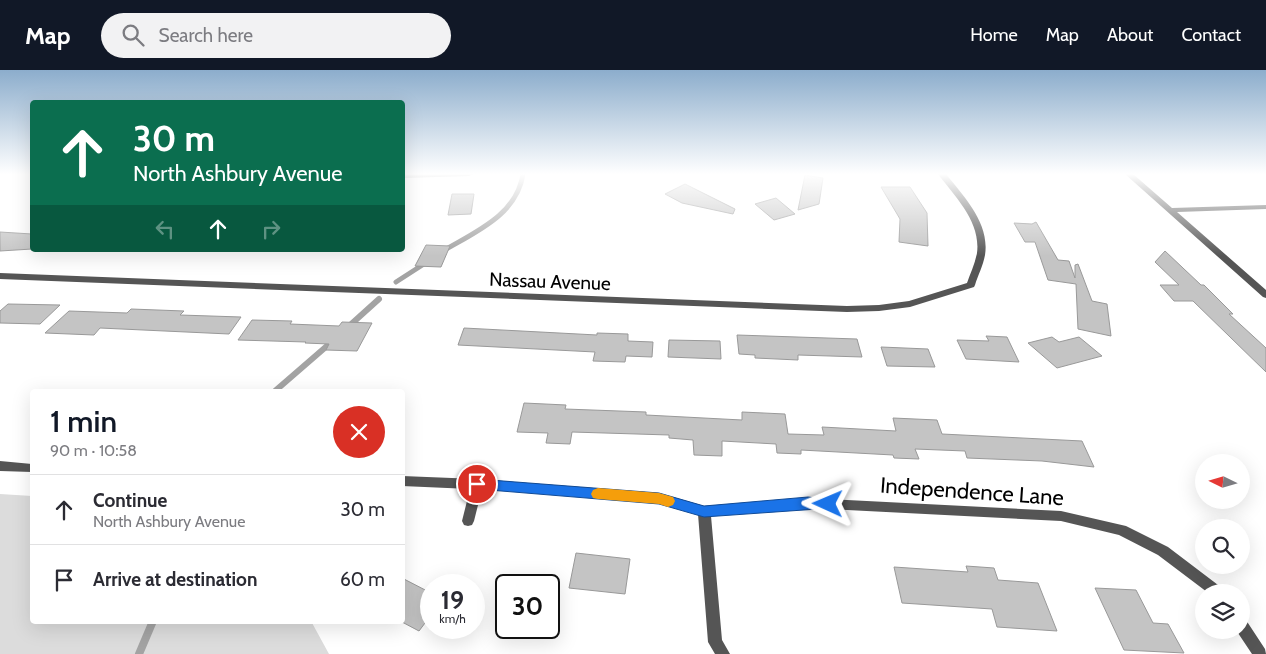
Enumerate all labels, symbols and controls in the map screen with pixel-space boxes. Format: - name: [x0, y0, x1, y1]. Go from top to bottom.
- search box: [101, 13, 451, 58]
- text: Map: [25, 21, 71, 50]
- icon: search: [119, 21, 147, 49]
- text: Search here: [159, 24, 253, 47]
- text: Home: [970, 24, 1018, 46]
- text: Map: [1046, 24, 1079, 46]
- text: About: [1107, 24, 1153, 46]
- text: Contact: [1181, 24, 1241, 46]
- text: 30 m: [133, 117, 215, 160]
- icon: ahead: [50, 120, 115, 185]
- text: North Ashbury Avenue: [133, 160, 343, 187]
- icon: left: [151, 215, 179, 243]
- icon: ahead: [204, 215, 232, 243]
- icon: right: [257, 215, 285, 243]
- street label: Nassau Avenue: [489, 268, 611, 295]
- text: 1 min: [50, 403, 117, 440]
- button: close: [333, 406, 385, 458]
- text: 90 m · 10:58: [50, 441, 137, 460]
- north arrow: [1195, 454, 1250, 509]
- map controls: [1195, 454, 1250, 639]
- pin: [456, 463, 498, 505]
- icon: arrive: [463, 470, 491, 498]
- street label: Independence Lane: [879, 472, 1065, 511]
- position arrow: [801, 477, 853, 529]
- text: Continue: [93, 489, 167, 512]
- icon: ahead: [50, 496, 78, 524]
- text: 30 m: [341, 498, 385, 521]
- text: North Ashbury Avenue: [93, 512, 245, 531]
- button: search: [1195, 519, 1250, 574]
- icon: arrive: [50, 566, 78, 594]
- text: Arrive at destination: [93, 568, 257, 591]
- text: 60 m: [340, 568, 385, 591]
- speed limit sign: 30: [495, 574, 560, 639]
- button: layers: [1195, 584, 1250, 639]
- text: 19: [441, 585, 464, 615]
- text: km/h: [439, 611, 466, 626]

